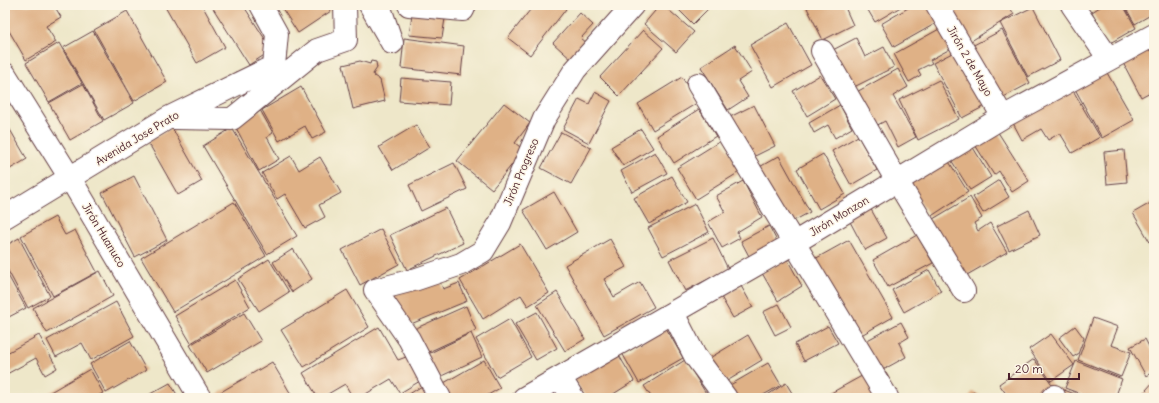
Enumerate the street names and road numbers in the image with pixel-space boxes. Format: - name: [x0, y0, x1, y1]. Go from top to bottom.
- street label: Jirón 2 de Mayo: [944, 23, 996, 99]
- street label: Avenida Jose Prato: [93, 108, 181, 168]
- street label: Jirón Progreso: [500, 136, 542, 208]
- street label: Jirón Monzon: [807, 193, 871, 239]
- street label: Jirón Huanuco: [79, 200, 129, 270]

